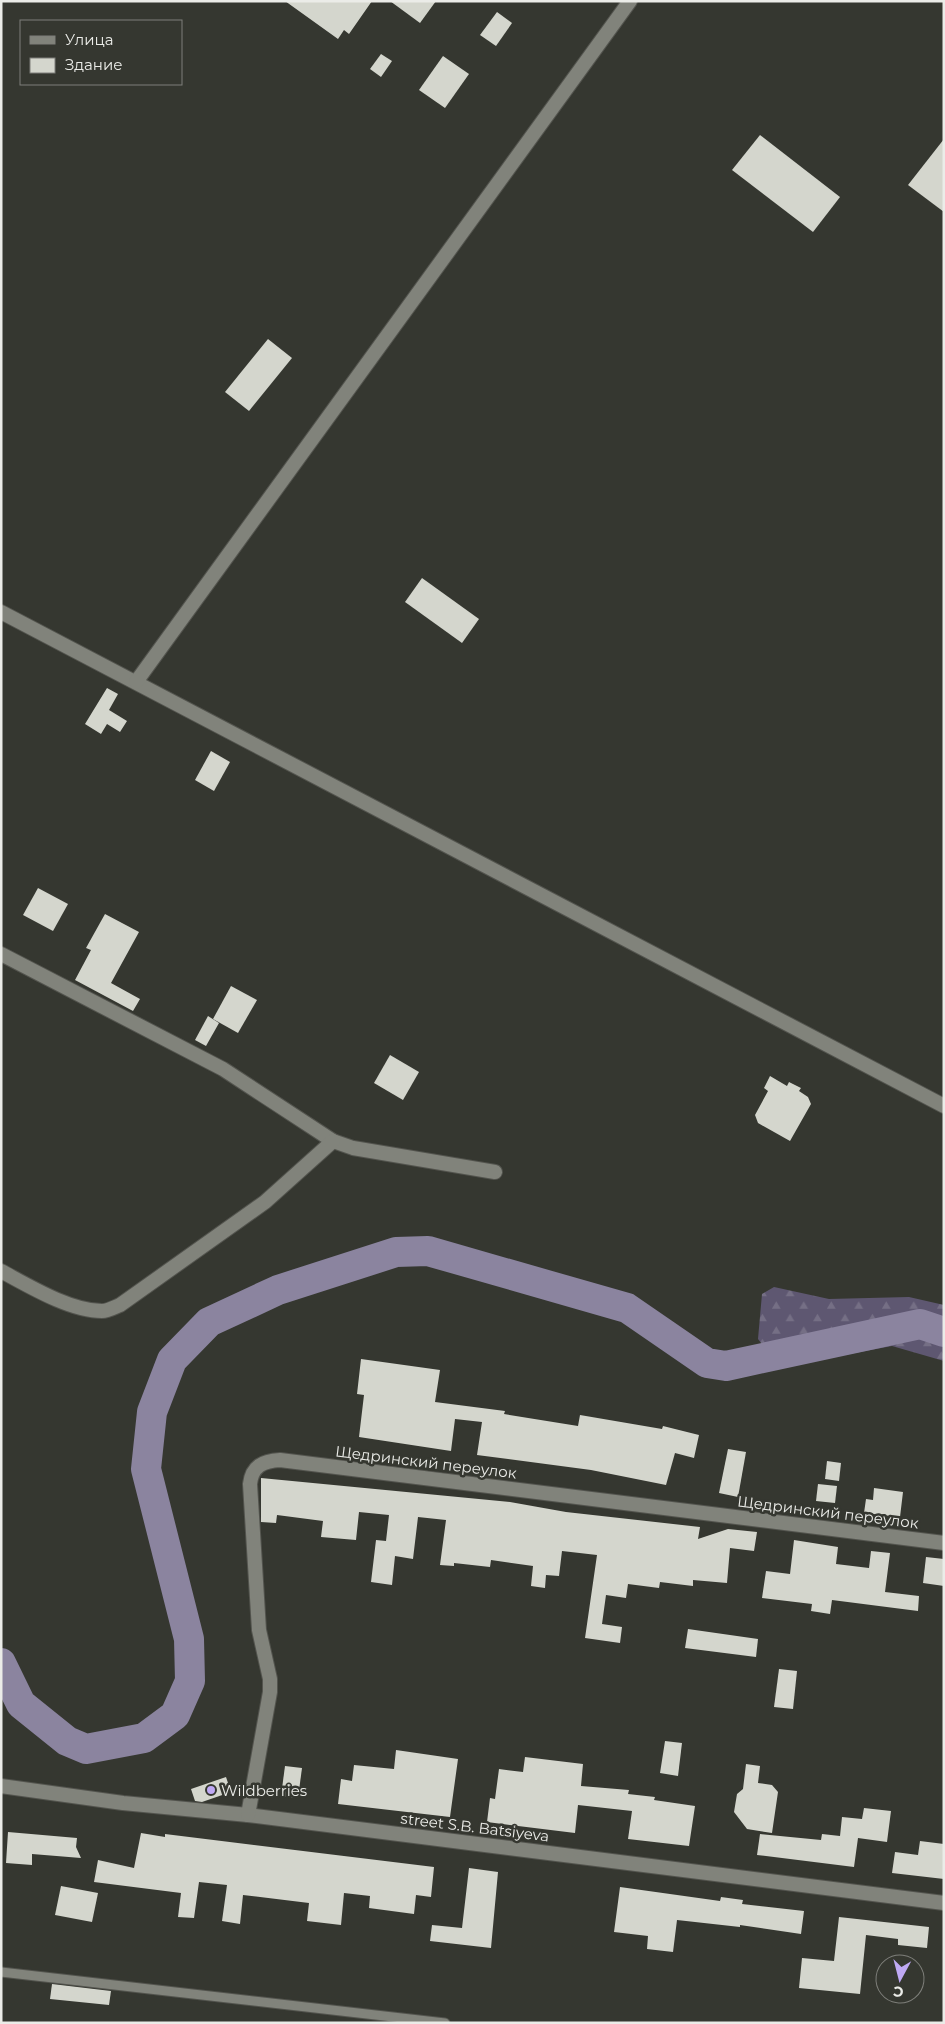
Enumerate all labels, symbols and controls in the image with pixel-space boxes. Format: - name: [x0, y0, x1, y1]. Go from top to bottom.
- legend: [20, 20, 182, 85]
- text: Улица: [65, 30, 113, 49]
- text: Здание: [65, 55, 123, 74]
- street label: Щедринский переулок: [334, 1441, 518, 1483]
- street label: Щедринский переулок: [736, 1491, 920, 1533]
- place label: Wildberries: [221, 1781, 307, 1800]
- marker: Wildberries: [205, 1784, 217, 1796]
- street label: street S.B. Batsiyeva: [400, 1808, 550, 1846]
- north arrow: [875, 1954, 925, 2004]
- text: С: [892, 1982, 905, 2001]

